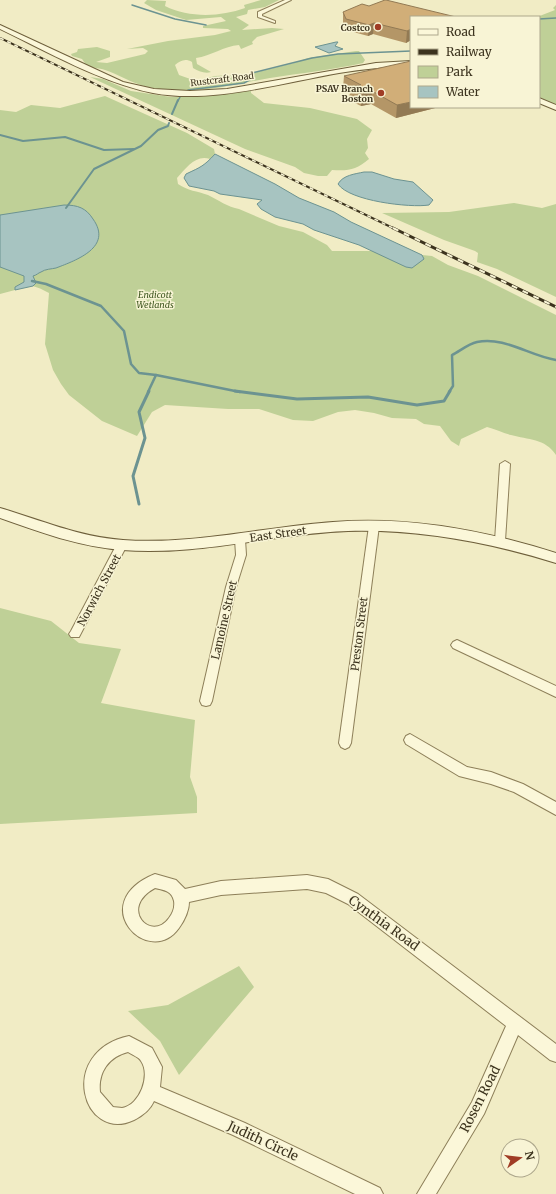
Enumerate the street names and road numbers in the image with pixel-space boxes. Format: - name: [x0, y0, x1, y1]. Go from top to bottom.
- street label: Rustcraft Road: [190, 70, 255, 88]
- street label: East Street: [249, 523, 308, 545]
- street label: Norwich Street: [74, 551, 124, 628]
- street label: Lamoine Street: [208, 578, 240, 661]
- street label: Preston Street: [347, 595, 371, 672]
- street label: Cynthia Road: [345, 892, 423, 955]
- street label: Rosen Road: [456, 1062, 504, 1135]
- street label: Judith Circle: [224, 1117, 301, 1165]

